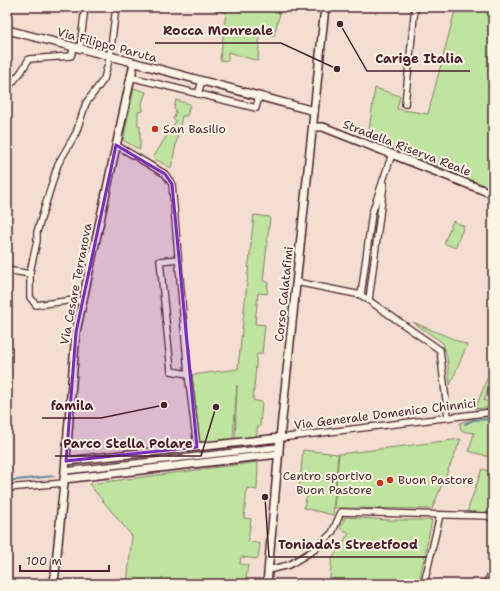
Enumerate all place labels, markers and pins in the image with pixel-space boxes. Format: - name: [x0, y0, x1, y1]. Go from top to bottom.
- callout: Rocca Monreale: [155, 18, 281, 43]
- callout: Carige Italia: [367, 46, 470, 71]
- place label: San Basilio: [163, 121, 226, 137]
- marker: San Basilio: [150, 124, 160, 134]
- callout: famila: [42, 393, 101, 418]
- callout: Parco Stella Polare: [55, 431, 201, 456]
- place label: Centro sportivo Buon Pastore: [283, 468, 372, 498]
- place label: Buon Pastore: [398, 472, 474, 488]
- marker: Buon Pastore: [385, 475, 395, 485]
- marker: Centro sportivo Buon Pastore: [375, 478, 385, 488]
- callout: Toniada's Streetfood: [269, 532, 426, 557]

